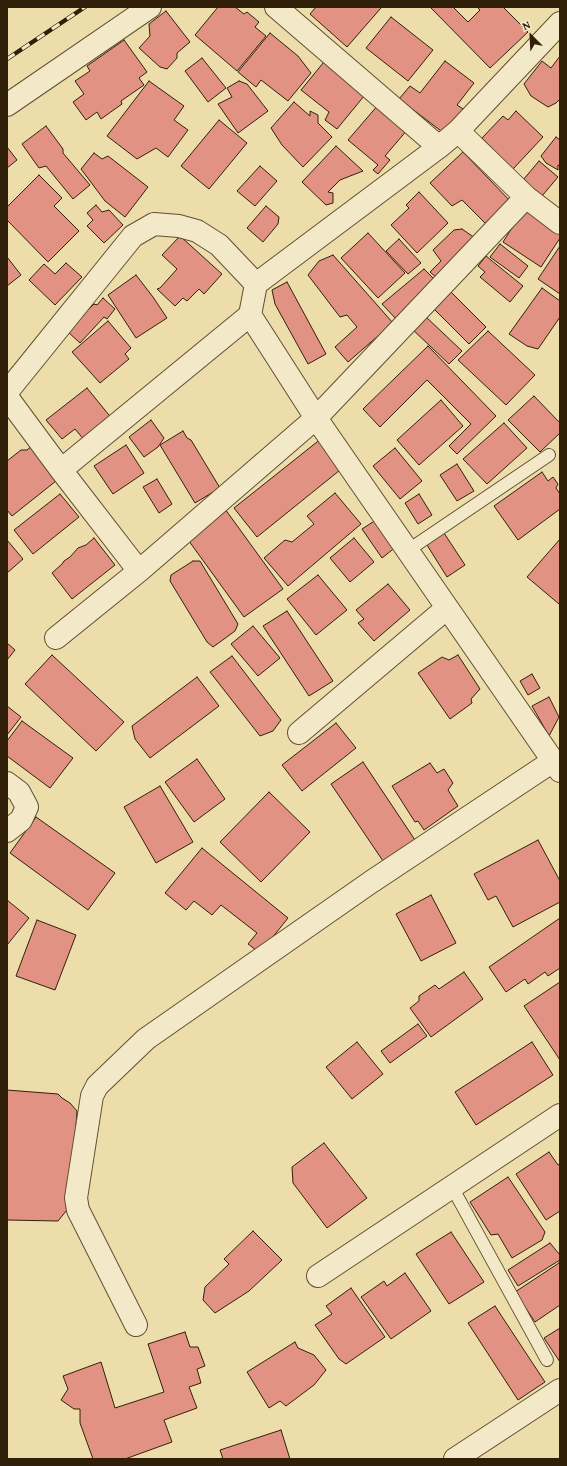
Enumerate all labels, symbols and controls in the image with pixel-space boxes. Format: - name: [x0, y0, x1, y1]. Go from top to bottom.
- north arrow: [511, 16, 551, 56]
- text: N: [519, 16, 533, 34]

